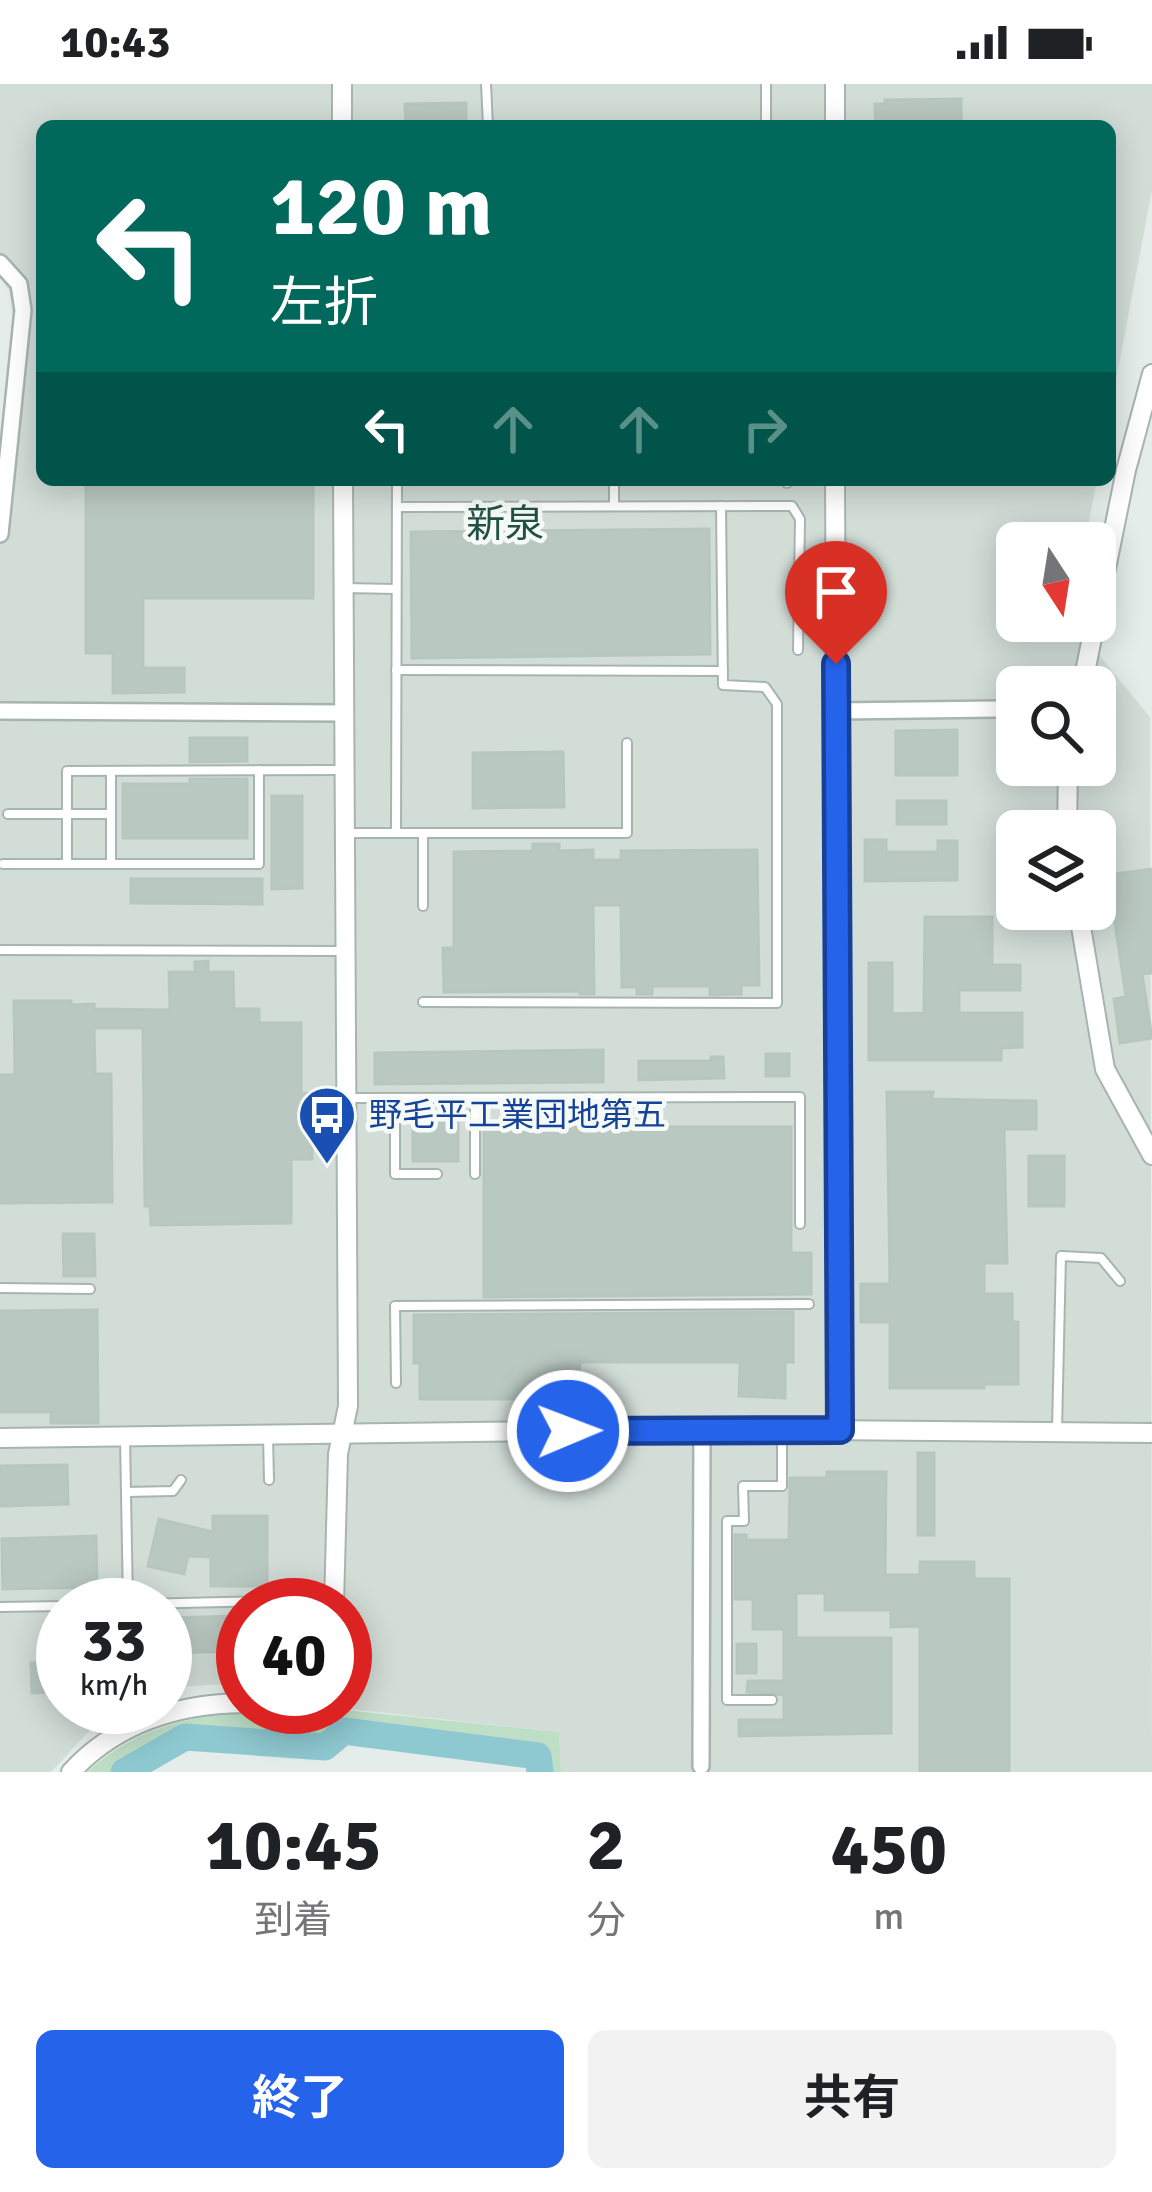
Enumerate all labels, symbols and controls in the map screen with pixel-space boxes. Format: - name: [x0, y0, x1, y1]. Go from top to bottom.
- text: 10:43: [60, 15, 170, 70]
- text: 120 m: [270, 155, 492, 259]
- icon: left: [72, 168, 228, 324]
- text: 左折: [270, 270, 378, 337]
- icon: left: [354, 396, 420, 462]
- icon: ahead: [480, 396, 546, 462]
- icon: ahead: [606, 396, 672, 462]
- icon: right: [732, 396, 798, 462]
- district label: 新泉: [466, 500, 544, 548]
- north arrow: [996, 522, 1116, 642]
- map controls: [996, 522, 1116, 930]
- pin: [785, 541, 887, 664]
- icon: arrive: [803, 559, 869, 625]
- button: search: [996, 666, 1116, 786]
- button: layers: [996, 810, 1116, 930]
- bus stop icon: 野毛平工業団地第五: [296, 1084, 358, 1166]
- place label: 野毛平工業団地第五: [369, 1095, 666, 1136]
- position arrow: [505, 1368, 631, 1494]
- speed limit sign: 40: [216, 1578, 372, 1734]
- text: 33: [82, 1604, 146, 1678]
- text: km/h: [80, 1667, 148, 1704]
- text: 10:45: [205, 1801, 382, 1890]
- text: 2: [587, 1801, 625, 1890]
- text: 450: [830, 1805, 947, 1894]
- text: m: [873, 1892, 904, 1940]
- text: 到着: [254, 1896, 332, 1944]
- text: 分: [587, 1896, 626, 1944]
- button: 終了: [36, 2030, 564, 2168]
- button: 共有: [588, 2030, 1116, 2168]

